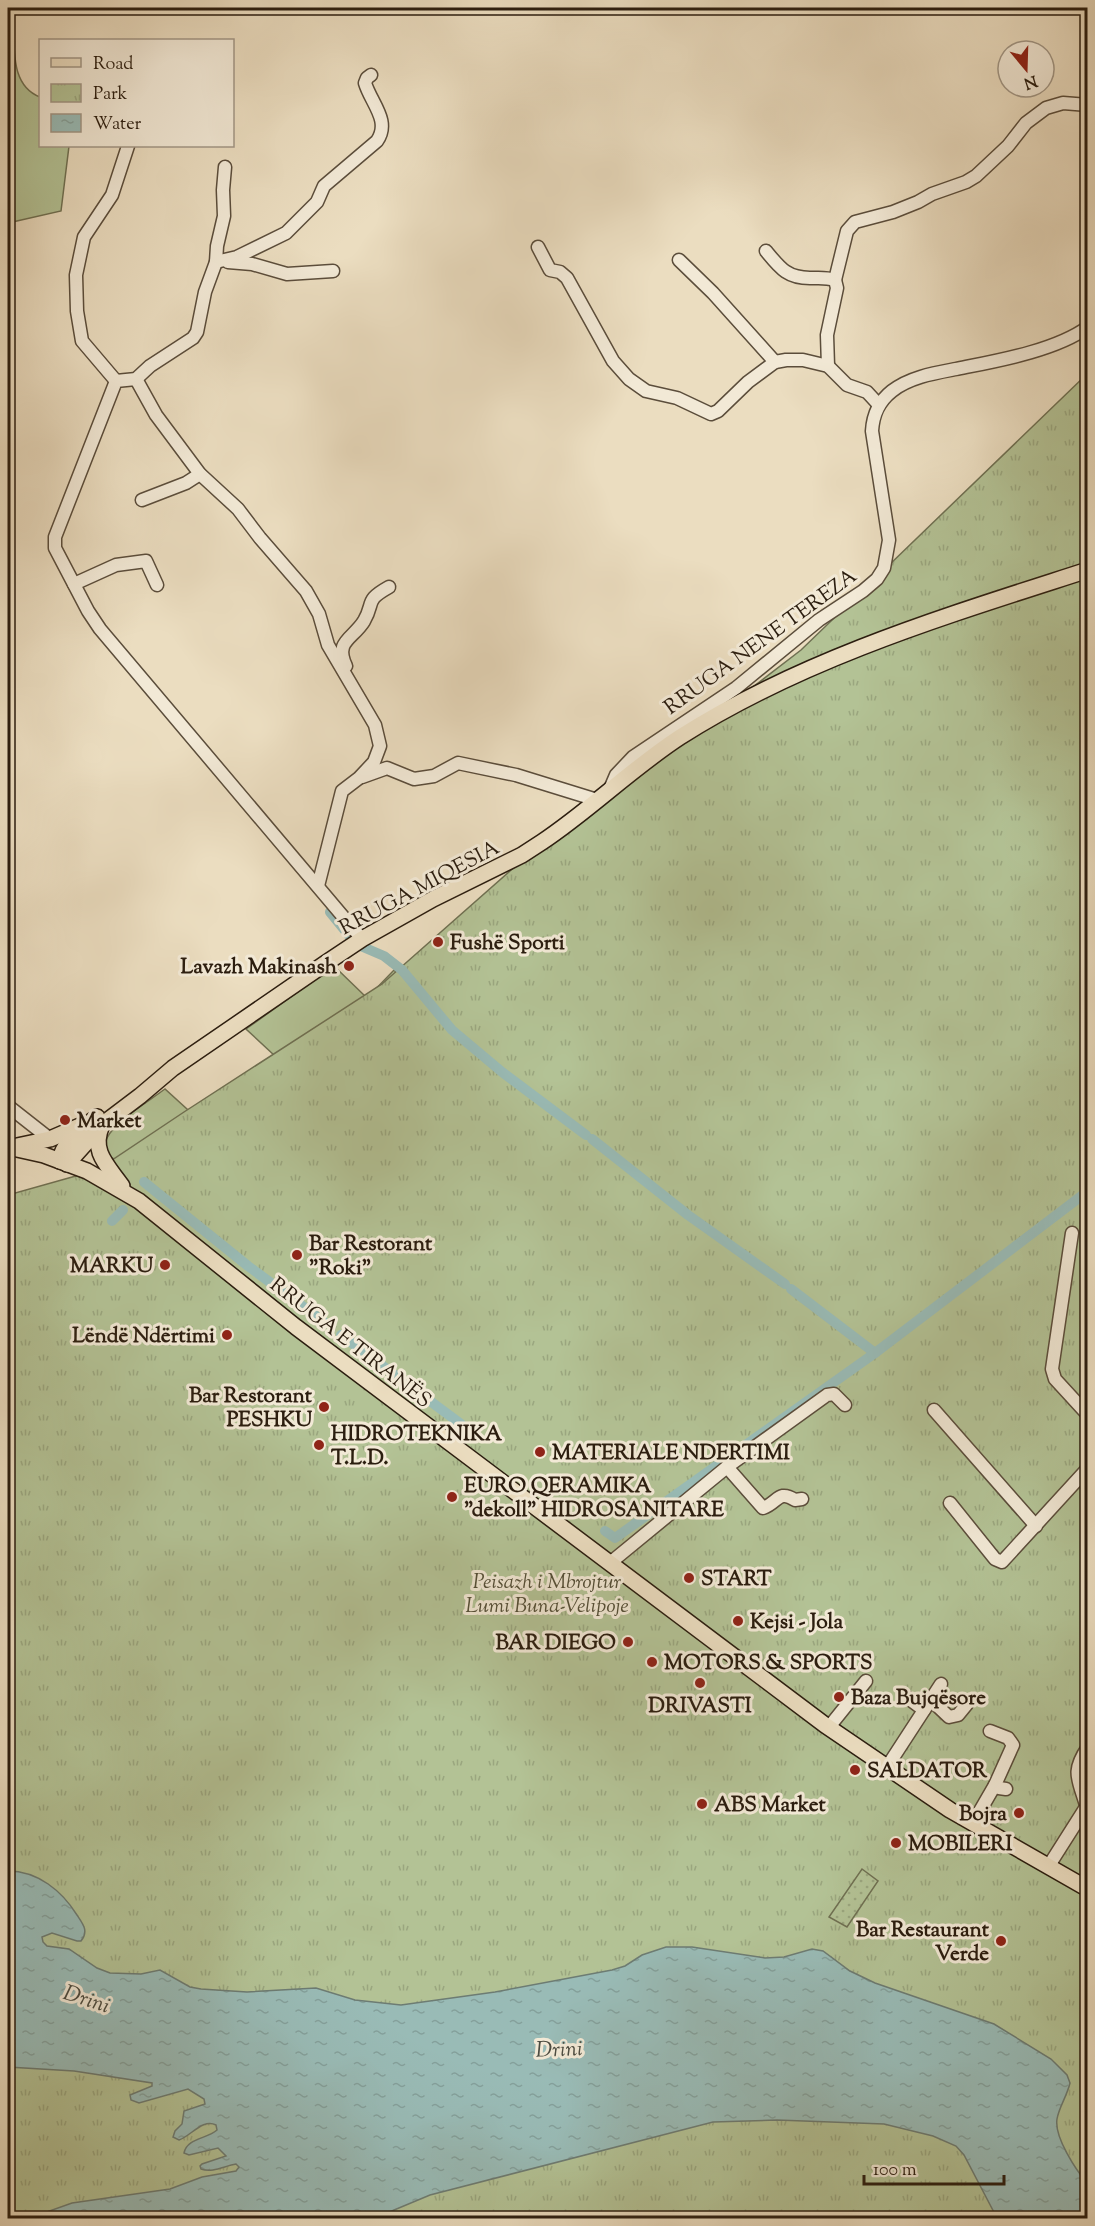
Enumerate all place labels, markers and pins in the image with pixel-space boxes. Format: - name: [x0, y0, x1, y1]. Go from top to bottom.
- place label: Fushë Sporti: [450, 929, 565, 959]
- marker: Fushë Sporti: [431, 935, 445, 949]
- place label: Lavazh Makinash: [180, 953, 338, 983]
- marker: Lavazh Makinash: [342, 959, 356, 973]
- place label: Market: [77, 1107, 142, 1137]
- marker: Market: [58, 1113, 72, 1127]
- place label: Bar Restorant "Roki": [309, 1230, 433, 1284]
- marker: Bar Restorant "Roki": [290, 1248, 304, 1262]
- place label: MARKU: [70, 1252, 154, 1282]
- marker: MARKU: [158, 1258, 172, 1272]
- place label: Lëndë Ndërtimi: [72, 1322, 215, 1352]
- marker: Lëndë Ndërtimi: [220, 1328, 234, 1342]
- place label: Bar Restorant PESHKU: [189, 1382, 313, 1436]
- marker: Bar Restorant PESHKU: [317, 1400, 331, 1414]
- place label: HIDROTEKNIKA T.L.D.: [331, 1420, 503, 1474]
- marker: HIDROTEKNIKA T.L.D.: [312, 1438, 326, 1452]
- place label: MATERIALE NDERTIMI: [552, 1439, 790, 1469]
- marker: MATERIALE NDERTIMI: [533, 1445, 547, 1459]
- place label: EURO QERAMIKA "dekoll" HIDROSANITARE: [464, 1472, 724, 1526]
- marker: EURO QERAMIKA "dekoll" HIDROSANITARE: [445, 1490, 459, 1504]
- place label: START: [701, 1565, 772, 1595]
- marker: START: [682, 1571, 696, 1585]
- place label: Kejsi - Jola: [750, 1608, 843, 1638]
- marker: Kejsi - Jola: [731, 1614, 745, 1628]
- place label: BAR DIEGO: [495, 1629, 616, 1659]
- marker: BAR DIEGO: [621, 1635, 635, 1649]
- place label: MOTORS & SPORTS: [664, 1649, 872, 1679]
- marker: MOTORS & SPORTS: [645, 1655, 659, 1669]
- marker: DRIVASTI: [693, 1676, 707, 1690]
- place label: Baza Bujqësore: [851, 1684, 986, 1714]
- marker: Baza Bujqësore: [832, 1690, 846, 1704]
- place label: DRIVASTI: [648, 1692, 752, 1722]
- place label: SALDATOR: [867, 1757, 988, 1787]
- marker: SALDATOR: [848, 1763, 862, 1777]
- place label: ABS Market: [714, 1791, 826, 1821]
- marker: ABS Market: [695, 1797, 709, 1811]
- place label: Bojra: [959, 1800, 1007, 1830]
- marker: Bojra: [1012, 1806, 1026, 1820]
- place label: MOBILERI: [908, 1830, 1012, 1860]
- marker: MOBILERI: [889, 1836, 903, 1850]
- place label: Bar Restaurant Verde: [856, 1916, 990, 1970]
- marker: Bar Restaurant Verde: [994, 1934, 1008, 1948]

